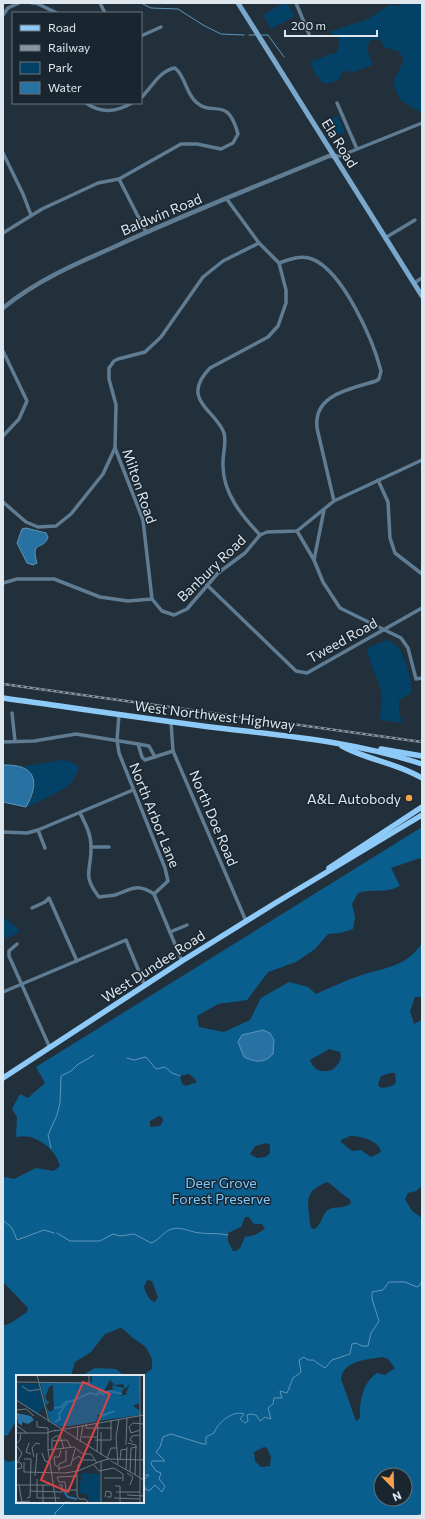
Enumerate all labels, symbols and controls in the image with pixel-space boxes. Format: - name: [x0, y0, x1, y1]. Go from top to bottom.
- legend: [12, 12, 142, 104]
- scale bar: [285, 12, 377, 38]
- text: 200 m: [291, 18, 326, 32]
- text: Road: [48, 20, 76, 34]
- text: Railway: [48, 40, 90, 54]
- text: Park: [48, 60, 74, 74]
- text: Water: [48, 80, 82, 94]
- street label: Ela Road: [318, 115, 362, 171]
- street label: Baldwin Road: [118, 189, 204, 239]
- street label: Milton Road: [119, 446, 161, 526]
- street label: Banbury Road: [173, 531, 249, 605]
- street label: Tweed Road: [304, 614, 380, 666]
- street label: West Northwest Highway: [134, 697, 296, 733]
- street label: North Arbor Lane: [126, 760, 184, 870]
- street label: North Doe Road: [186, 768, 242, 868]
- place label: A&L Autobody: [307, 790, 401, 807]
- marker: A&L Autobody: [404, 793, 414, 803]
- street label: West Dundee Road: [98, 926, 208, 1006]
- park label: Deer Grove Forest Preserve: [172, 1174, 270, 1207]
- inset map: [16, 1375, 144, 1503]
- north arrow: [373, 1467, 413, 1507]
- text: N: [391, 1489, 403, 1504]

